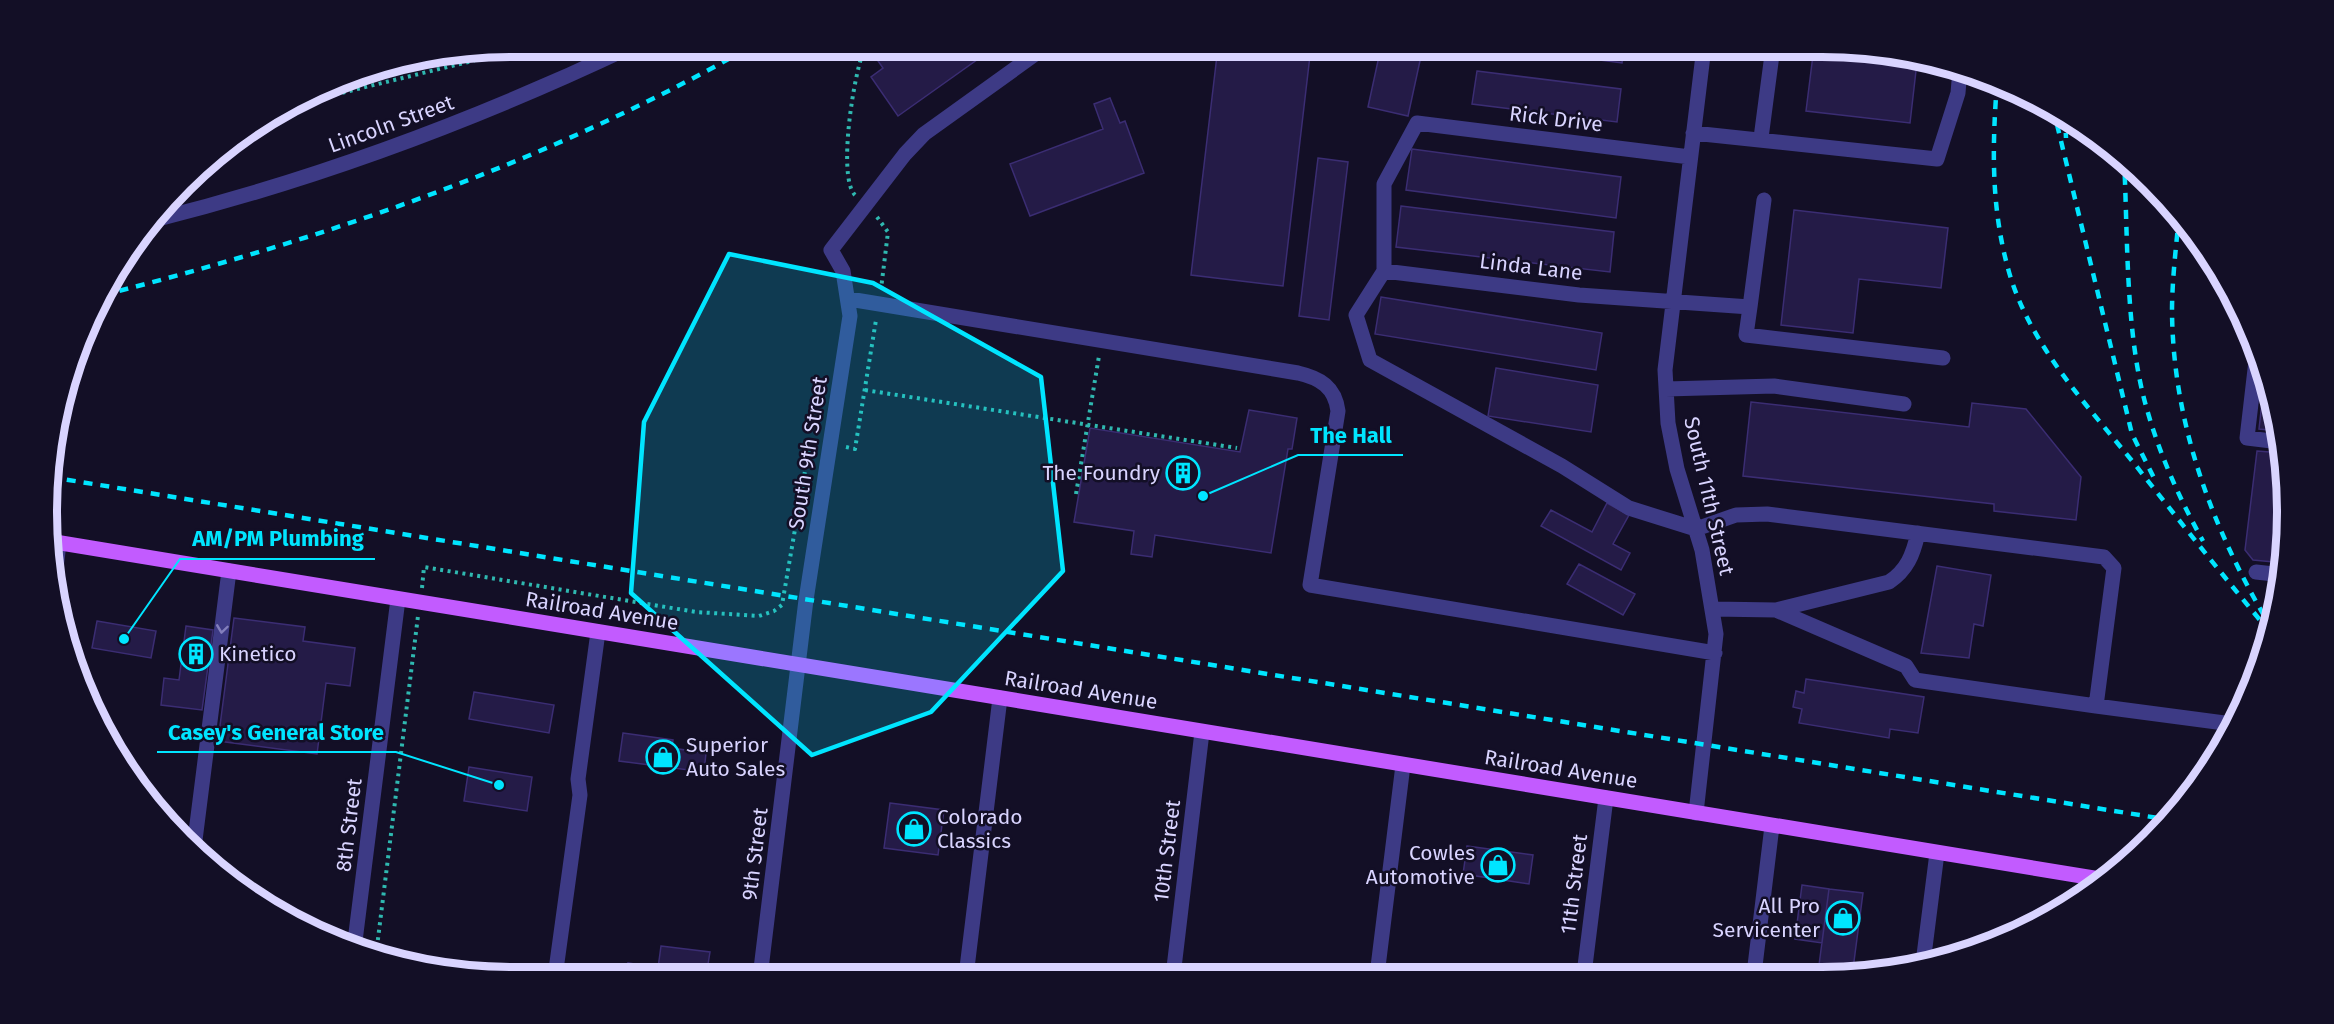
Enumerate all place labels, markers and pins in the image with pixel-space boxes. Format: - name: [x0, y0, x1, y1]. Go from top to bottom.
- callout: The Hall: [1298, 415, 1403, 455]
- building icon: The Foundry: [1165, 455, 1201, 491]
- place label: The Foundry: [1042, 460, 1161, 486]
- callout: AM/PM Plumbing: [180, 519, 375, 559]
- building icon: Kinetico: [178, 636, 214, 672]
- place label: Kinetico: [219, 641, 296, 667]
- callout: Casey's General Store: [157, 712, 396, 752]
- place label: Superior Auto Sales: [686, 732, 786, 782]
- shop icon: Superior Auto Sales: [645, 739, 681, 775]
- place label: Colorado Classics: [937, 804, 1023, 854]
- shop icon: Colorado Classics: [896, 811, 932, 847]
- place label: Cowles Automotive: [1366, 840, 1475, 890]
- shop icon: Cowles Automotive: [1480, 847, 1516, 883]
- place label: All Pro Servicenter: [1713, 893, 1820, 943]
- shop icon: All Pro Servicenter: [1825, 900, 1861, 936]

